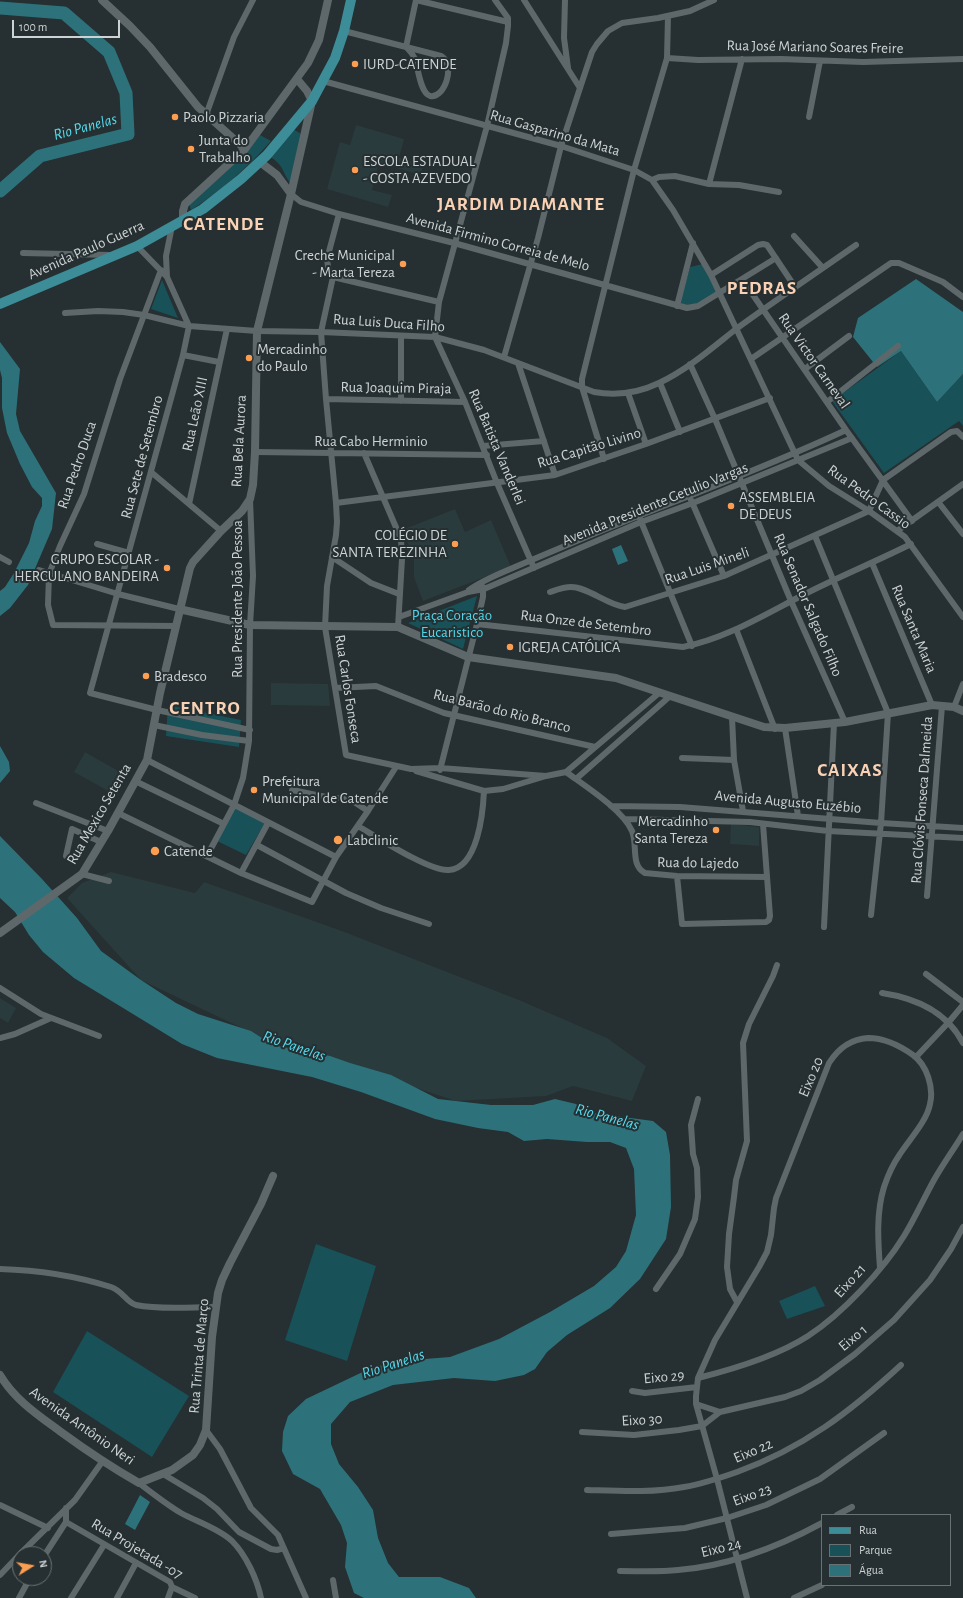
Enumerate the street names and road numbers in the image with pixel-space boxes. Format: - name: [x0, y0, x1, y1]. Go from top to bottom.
- street label: Rua José Mariano Soares Freire: [726, 36, 904, 58]
- street label: Rua Gasparino da Mata: [488, 106, 622, 160]
- street label: Avenida Firmino Correia de Melo: [404, 209, 592, 275]
- street label: Avenida Paulo Guerra: [25, 216, 147, 284]
- street label: Rua Luis Duca Filho: [333, 310, 445, 336]
- street label: Rua Victor Carneval: [774, 310, 854, 412]
- street label: Rua Leão XIII: [178, 375, 212, 453]
- street label: Rua Joaquim Piraja: [340, 378, 452, 398]
- street label: Rua Batista Vanderlei: [464, 386, 530, 508]
- street label: Rua Sete de Setembro: [117, 393, 167, 521]
- street label: Rua Bela Aurora: [228, 394, 250, 488]
- street label: Rua Pedro Duca: [54, 419, 100, 511]
- street label: Rua Capitão Livino: [535, 424, 643, 472]
- street label: Rua Cabo Herminio: [314, 432, 428, 450]
- street label: Avenida Presidente Getulio Vargas: [559, 458, 751, 550]
- street label: Rua Pedro Cassio: [824, 461, 914, 533]
- street label: Rua Presidente João Pessoa: [228, 520, 246, 678]
- street label: Rua Senador Salgado Filho: [770, 531, 846, 679]
- street label: Rua Luis Mineli: [662, 543, 752, 589]
- street label: Rua Santa Maria: [887, 582, 941, 676]
- street label: Rua Onze de Setembro: [519, 606, 653, 640]
- street label: Rua Carlos Fonseca: [331, 633, 365, 745]
- street label: Rua Barão do Rio Branco: [431, 685, 573, 737]
- street label: Rua Clóvis Fonseca Dalmeida: [907, 716, 937, 884]
- street label: Rua Mexico Setenta: [63, 760, 135, 868]
- street label: Avenida Augusto Euzébio: [714, 787, 862, 817]
- street label: Rua do Lajedo: [657, 853, 739, 873]
- street label: Eixo 20: [795, 1054, 827, 1100]
- street label: Eixo 21: [830, 1260, 870, 1302]
- street label: Rua Trinta de Março: [185, 1298, 213, 1414]
- street label: Eixo 1: [835, 1321, 871, 1355]
- street label: Eixo 29: [643, 1366, 685, 1388]
- street label: Avenida Antônio Neri: [26, 1383, 138, 1469]
- street label: Eixo 30: [621, 1410, 663, 1430]
- street label: Eixo 22: [731, 1435, 775, 1467]
- street label: Eixo 23: [730, 1480, 774, 1510]
- street label: Rua Projetada -07: [88, 1515, 186, 1583]
- street label: Eixo 24: [699, 1534, 743, 1562]

